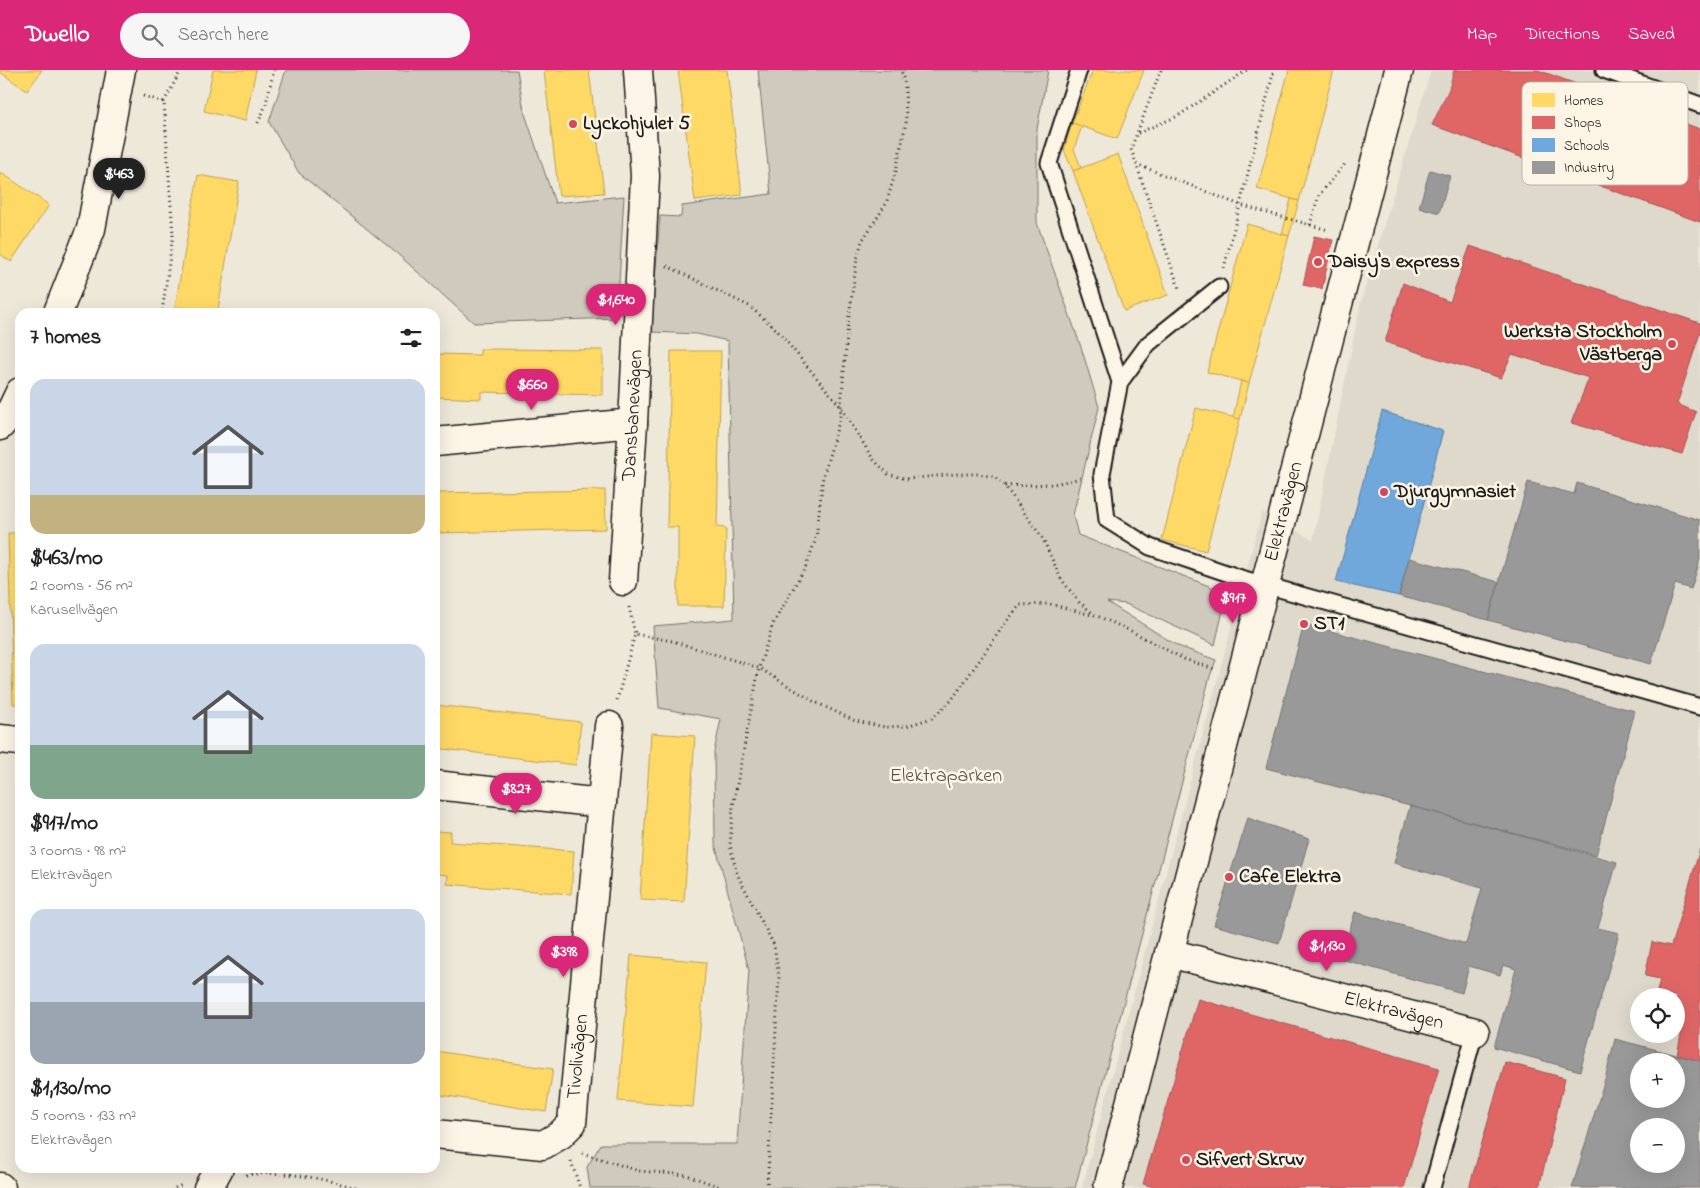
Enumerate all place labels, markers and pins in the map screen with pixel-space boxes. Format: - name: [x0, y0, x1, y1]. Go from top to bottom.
- place label: Lyckohjulet 5: [583, 110, 690, 140]
- marker: Lyckohjulet 5: [567, 118, 579, 130]
- pin: $463: [89, 158, 149, 200]
- place label: Daisy's express: [1327, 248, 1460, 278]
- marker: Daisy's express: [1312, 256, 1324, 268]
- pin: $1,640: [575, 284, 657, 326]
- place label: Werksta Stockholm Västberga: [1504, 318, 1662, 371]
- marker: Werksta Stockholm Västberga: [1666, 338, 1678, 350]
- pin: $660: [502, 368, 562, 411]
- place label: Djurgymnasiet: [1393, 478, 1516, 508]
- marker: Djurgymnasiet: [1378, 486, 1390, 498]
- pin: $917: [1203, 582, 1263, 624]
- place label: ST1: [1314, 610, 1345, 639]
- marker: ST1: [1298, 618, 1310, 630]
- pin: $827: [486, 772, 546, 815]
- place label: Cafe Elektra: [1239, 863, 1341, 892]
- marker: Cafe Elektra: [1223, 871, 1235, 883]
- pin: $1,130: [1286, 930, 1368, 972]
- pin: $398: [534, 936, 594, 978]
- place label: Sifvert Skruv: [1196, 1146, 1305, 1175]
- marker: Sifvert Skruv: [1180, 1154, 1192, 1166]

